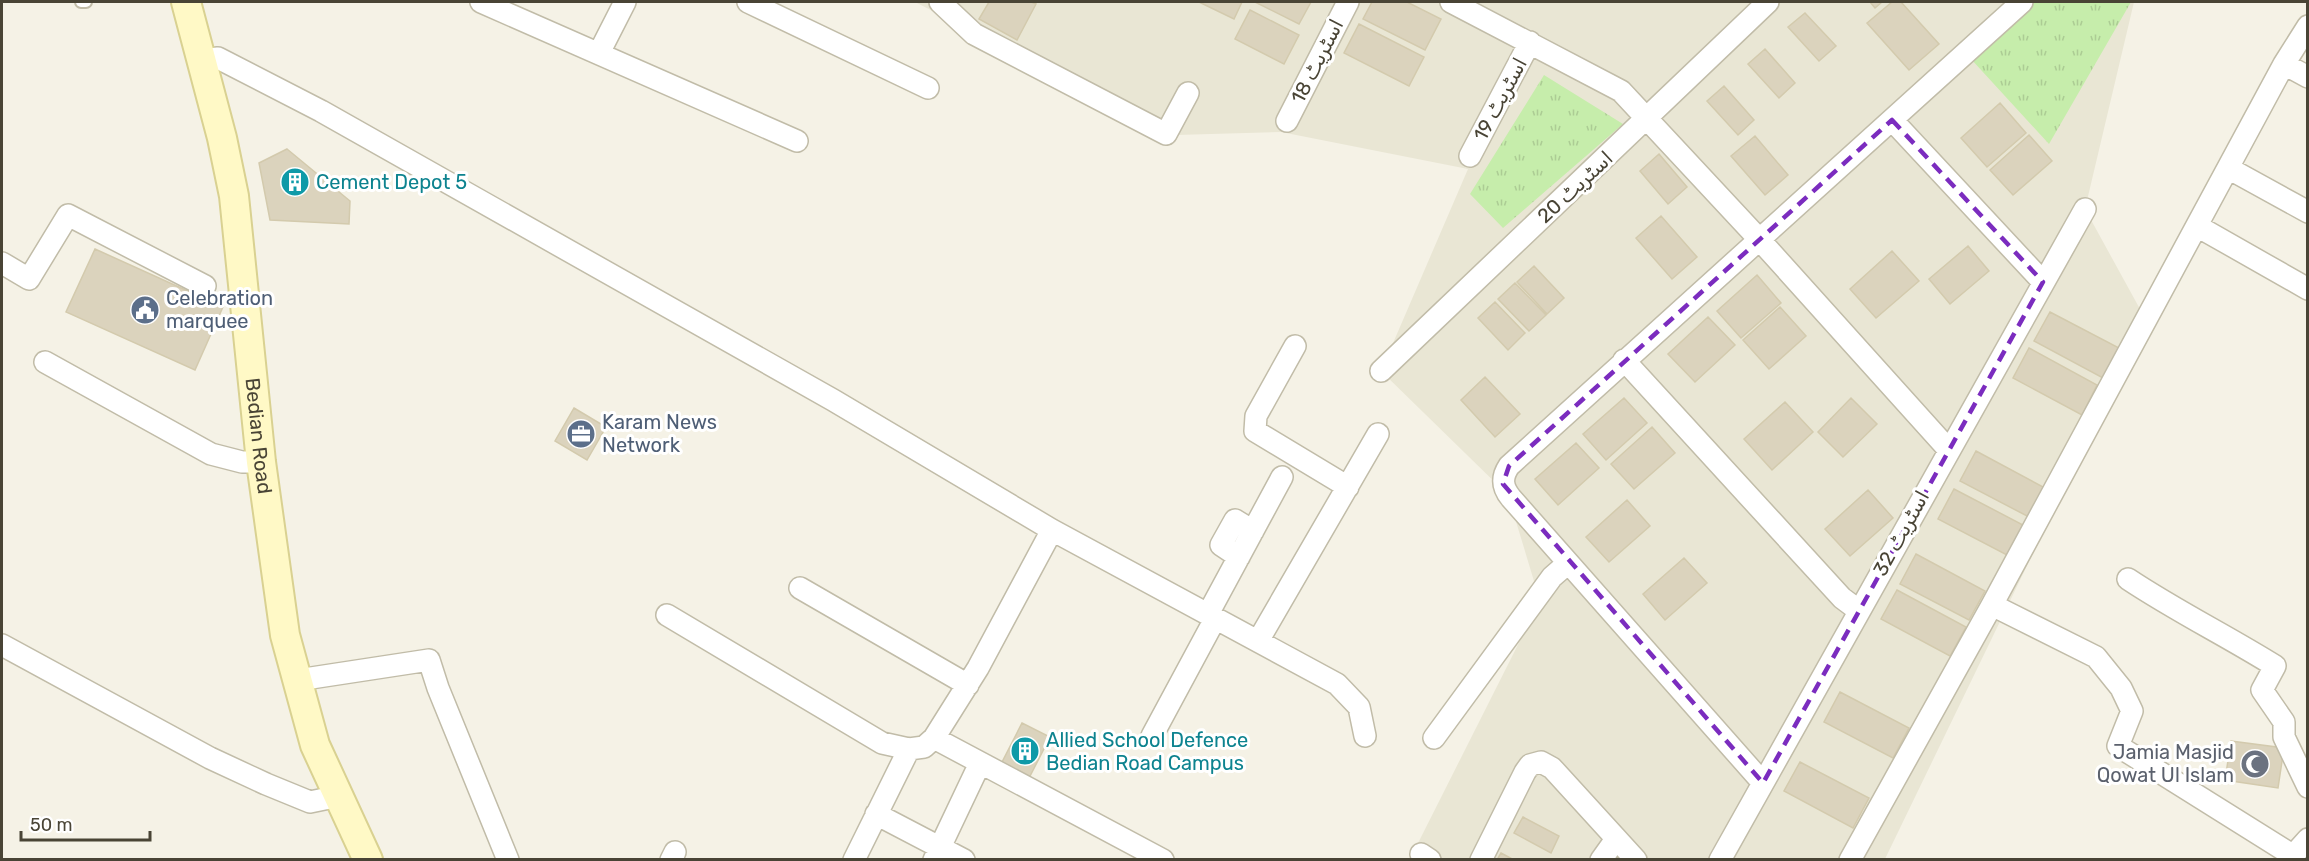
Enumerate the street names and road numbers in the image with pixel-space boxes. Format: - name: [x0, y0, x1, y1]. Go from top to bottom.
- street label: اسٹریٹ 18: [1286, 15, 1348, 107]
- street label: اسٹریٹ 19: [1468, 53, 1532, 145]
- street label: اسٹریٹ 20: [1532, 146, 1618, 228]
- street label: Bedian Road: [241, 377, 277, 495]
- street label: اسٹریٹ 32: [1868, 486, 1934, 580]

